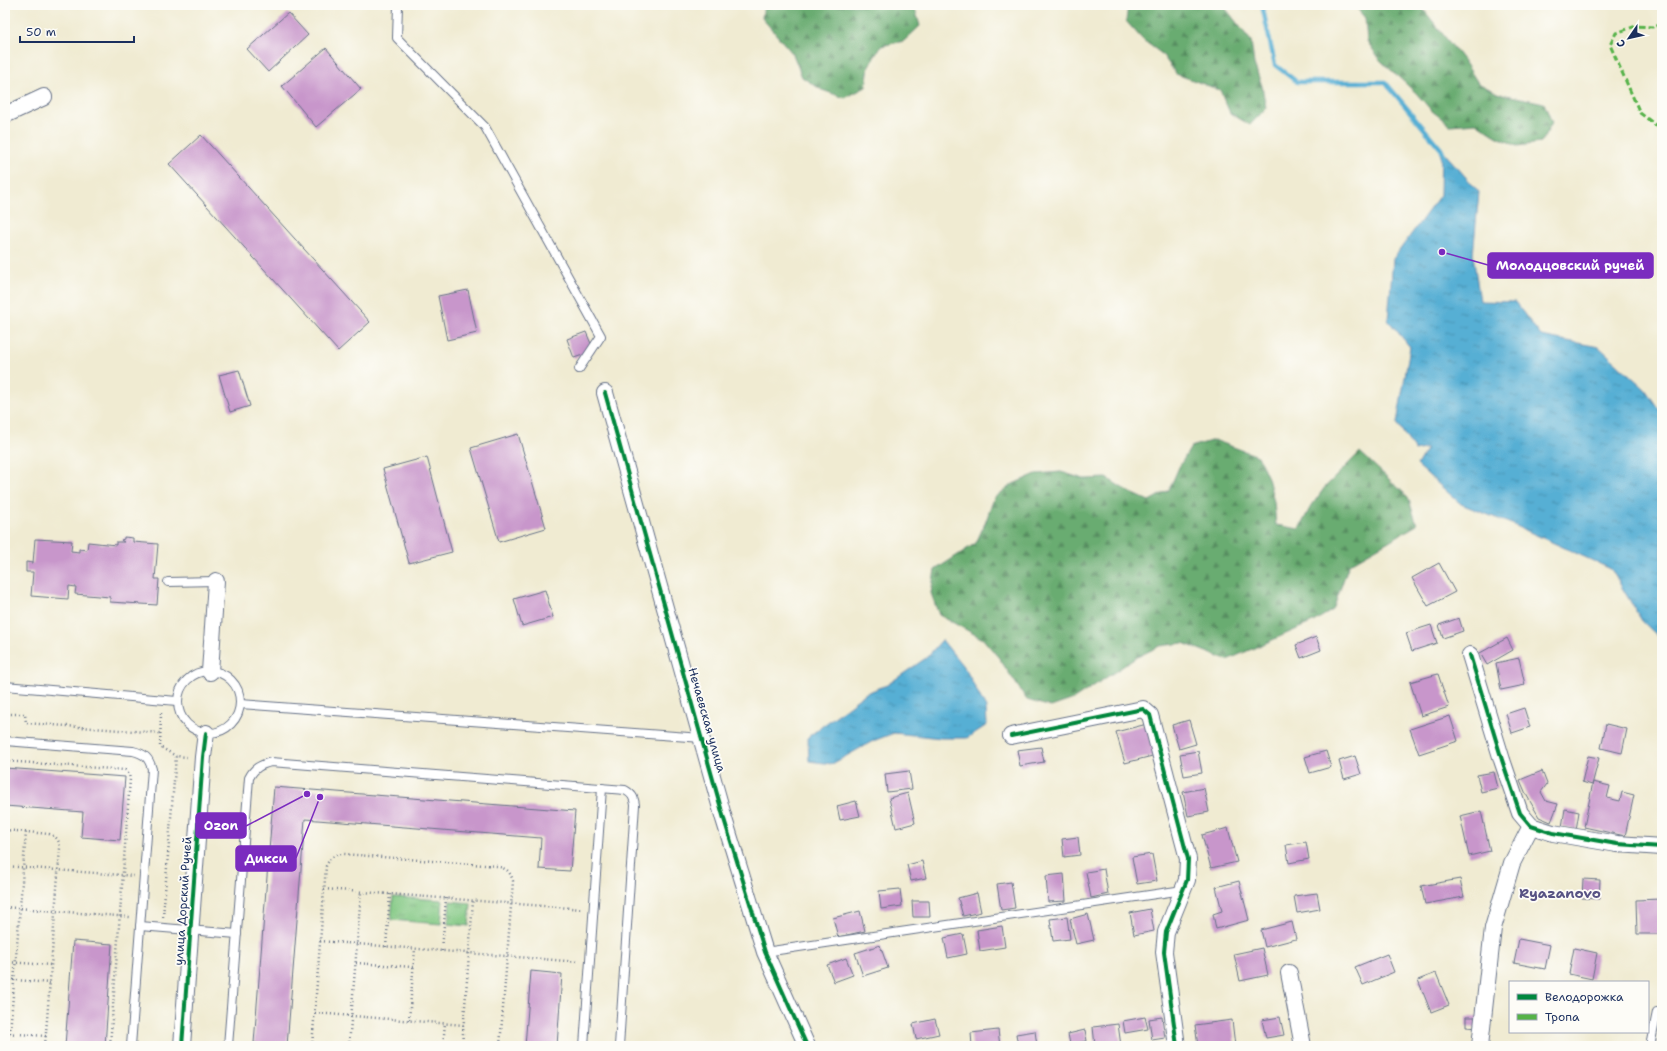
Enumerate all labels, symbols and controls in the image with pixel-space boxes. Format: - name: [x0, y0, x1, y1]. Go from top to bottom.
- scale bar: [20, 18, 134, 44]
- north arrow: [1609, 18, 1649, 58]
- text: 50 m: [26, 24, 56, 40]
- text: С: [1613, 36, 1629, 50]
- callout: Молодцовский ручей: [1488, 253, 1653, 278]
- text: Молодцовский ручей: [1496, 257, 1644, 274]
- street label: Нечаевская улица: [684, 666, 730, 775]
- callout: Ozon: [196, 813, 246, 838]
- text: Ozon: [204, 817, 238, 834]
- street label: улица Дорский Ручей: [171, 836, 196, 966]
- callout: Дикси: [236, 846, 296, 871]
- text: Дикси: [244, 850, 288, 867]
- district label: Ryazanovo: [1519, 884, 1601, 902]
- legend: [1509, 981, 1649, 1033]
- text: Велодорожка: [1545, 989, 1624, 1005]
- text: Тропа: [1545, 1009, 1580, 1025]

